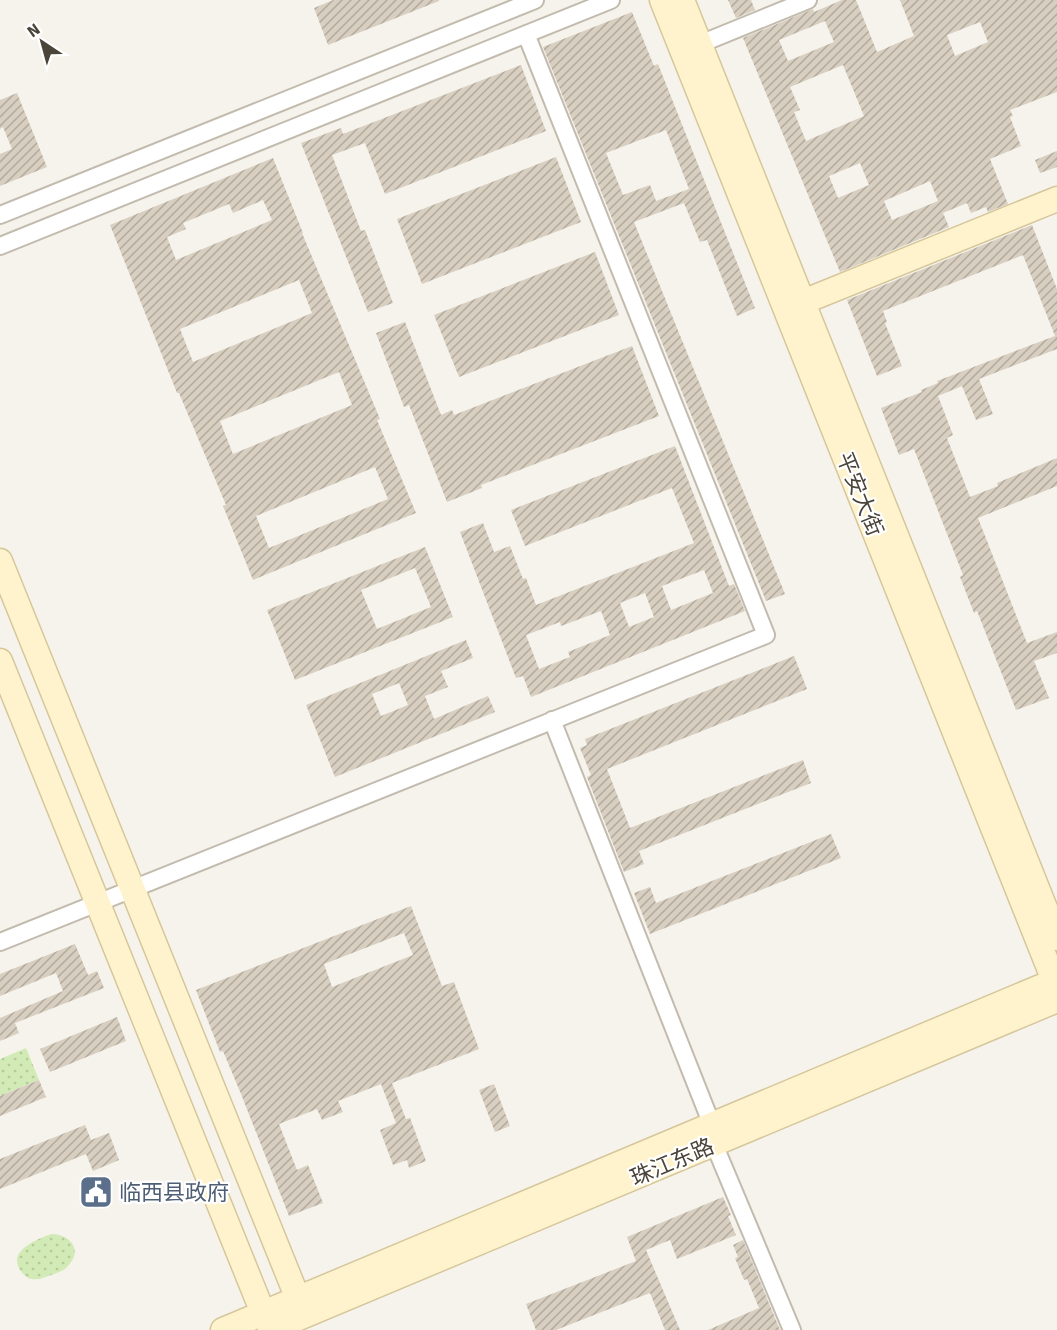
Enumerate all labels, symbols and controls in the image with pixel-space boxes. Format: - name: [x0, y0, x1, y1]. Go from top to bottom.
- north arrow: [12, 12, 72, 72]
- text: N: [23, 19, 44, 42]
- street label: 平安大街: [831, 448, 889, 540]
- street label: 珠江东路: [626, 1132, 718, 1192]
- public building icon: 临西县政府: [78, 1174, 114, 1210]
- place label: 临西县政府: [119, 1179, 229, 1206]

